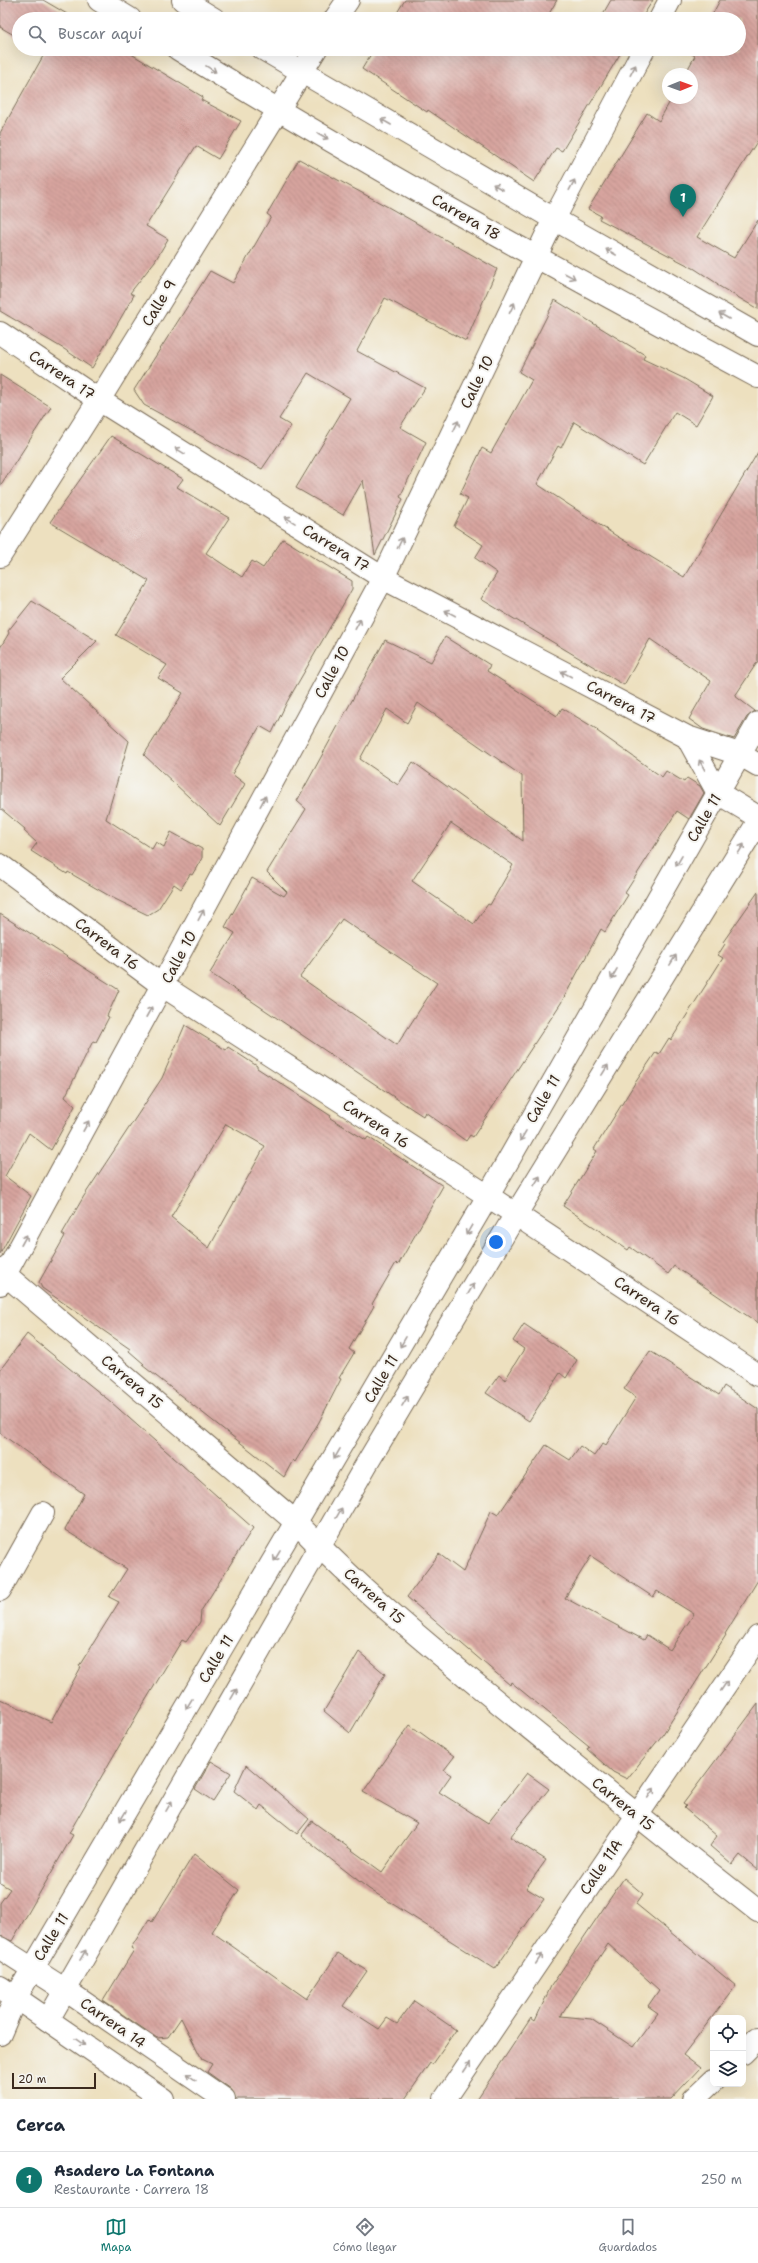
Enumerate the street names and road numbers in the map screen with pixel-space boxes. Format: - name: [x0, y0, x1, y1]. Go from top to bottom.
- street label: Carrera 18: [428, 189, 504, 245]
- street label: Calle 9: [137, 276, 181, 330]
- street label: Carrera 17: [25, 346, 99, 404]
- street label: Calle 10: [455, 352, 499, 412]
- street label: Carrera 17: [299, 519, 373, 577]
- street label: Calle 10: [310, 642, 354, 702]
- street label: Carrera 17: [583, 675, 659, 729]
- street label: Calle 11: [682, 790, 726, 846]
- street label: Carrera 16: [71, 913, 143, 975]
- street label: Calle 10: [157, 927, 201, 987]
- street label: Calle 11: [521, 1071, 565, 1127]
- street label: Carrera 16: [339, 1095, 413, 1153]
- street label: Carrera 16: [610, 1271, 684, 1331]
- street label: Carrera 15: [97, 1350, 167, 1414]
- street label: Calle 11: [359, 1351, 403, 1407]
- street label: Carrera 15: [339, 1563, 409, 1629]
- street label: Calle 11: [194, 1631, 238, 1687]
- street label: Carrera 15: [588, 1773, 658, 1835]
- street label: Calle 11A: [575, 1835, 627, 1899]
- street label: Calle 11: [29, 1909, 73, 1965]
- street label: Carrera 14: [76, 1993, 150, 2053]

